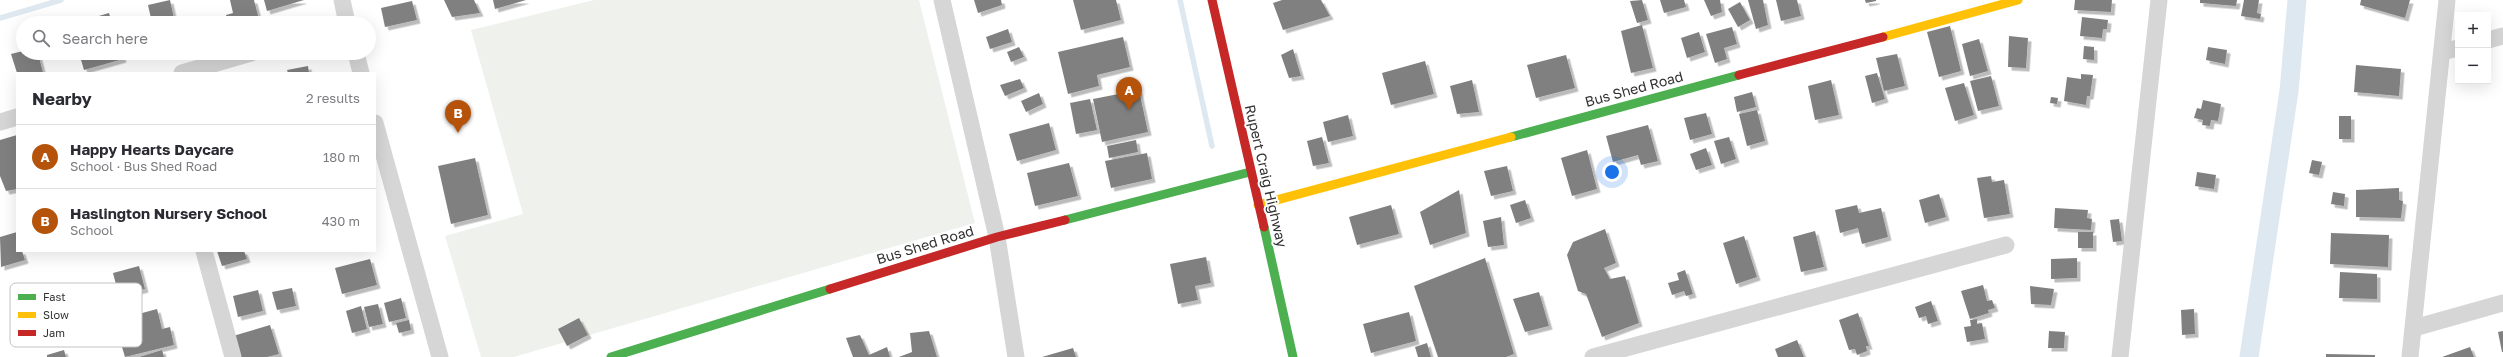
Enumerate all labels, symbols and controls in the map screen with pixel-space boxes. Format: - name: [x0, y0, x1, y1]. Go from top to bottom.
- map controls: [2455, 12, 2491, 84]
- button: +: [2455, 12, 2491, 48]
- search box: [16, 16, 376, 60]
- icon: search: [30, 27, 52, 49]
- text: Search here: [62, 29, 148, 47]
- button: −: [2455, 48, 2491, 84]
- street label: Bus Shed Road: [1583, 67, 1685, 110]
- pin: A: [1116, 77, 1142, 110]
- text: Nearby: [32, 88, 92, 109]
- text: 2 results: [306, 90, 360, 106]
- pin: B: [445, 100, 471, 133]
- street label: Rupert Craig Highway: [1242, 103, 1291, 249]
- text: Happy Hearts Daycare: [70, 140, 234, 158]
- text: A: [40, 149, 50, 165]
- text: 180 m: [323, 149, 360, 165]
- text: School · Bus Shed Road: [70, 158, 217, 174]
- your location: [1602, 162, 1622, 182]
- text: Haslington Nursery School: [70, 204, 267, 222]
- text: B: [40, 213, 50, 229]
- text: 430 m: [322, 213, 360, 229]
- text: School: [70, 222, 113, 238]
- street label: Bus Shed Road: [874, 222, 976, 267]
- legend: [10, 283, 142, 347]
- text: Fast: [43, 290, 66, 303]
- text: Slow: [43, 308, 69, 321]
- text: Jam: [43, 326, 65, 339]

